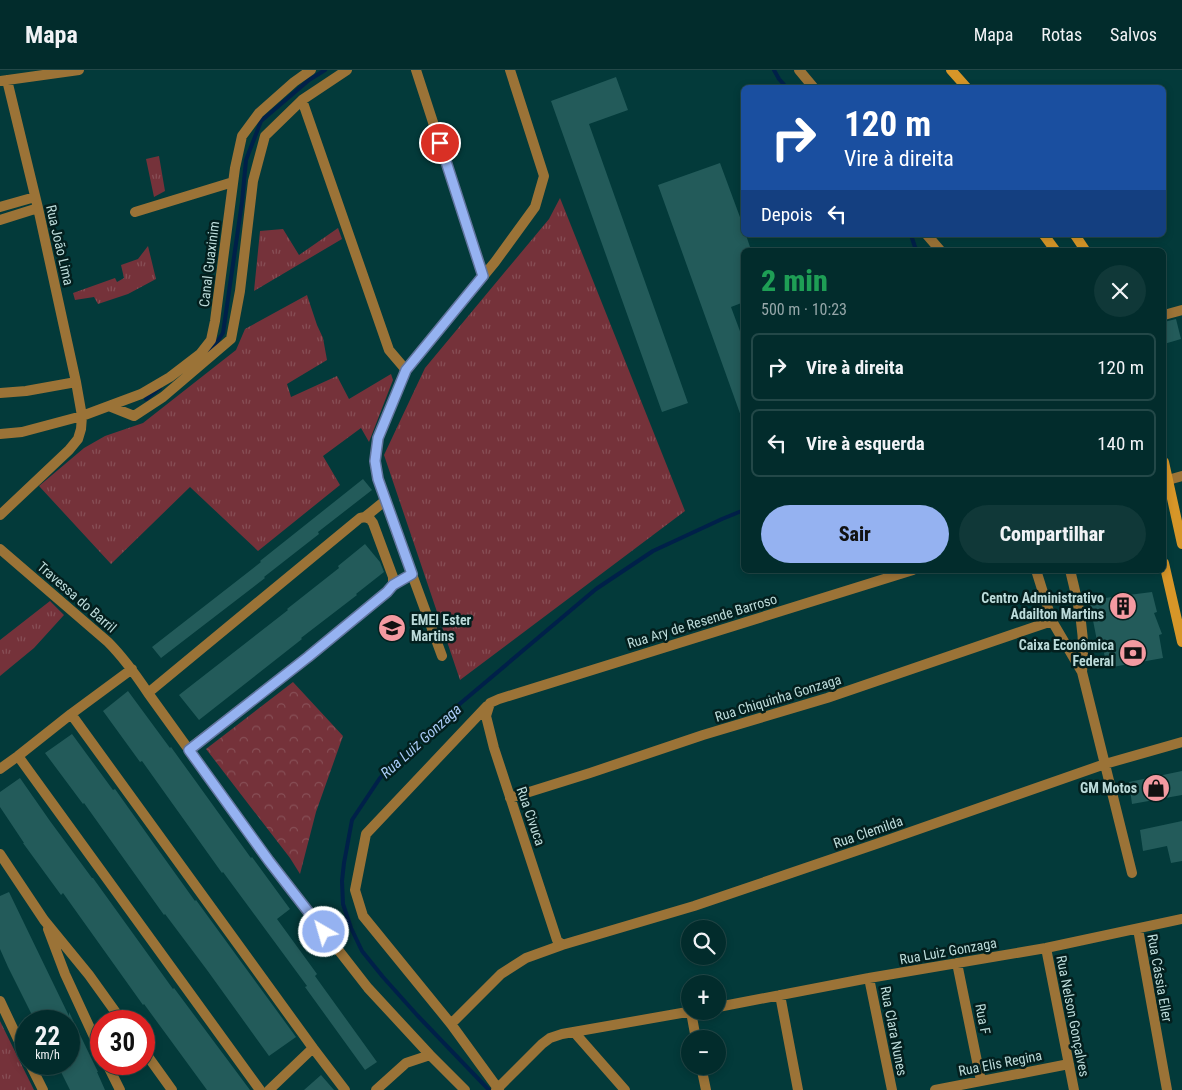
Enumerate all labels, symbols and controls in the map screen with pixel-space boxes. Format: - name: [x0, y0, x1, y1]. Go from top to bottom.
- text: Mapa: [25, 21, 78, 49]
- text: Mapa: [974, 24, 1013, 45]
- text: Rotas: [1041, 24, 1082, 45]
- text: Salvos: [1110, 24, 1157, 45]
- text: 120 m: [844, 104, 931, 145]
- icon: right: [761, 105, 826, 170]
- pin: [419, 122, 461, 164]
- icon: arrive: [426, 129, 454, 157]
- text: Vire à direita: [844, 146, 954, 171]
- icon: left: [823, 200, 851, 228]
- street label: Rua João Lima: [43, 203, 77, 287]
- text: Depois: [761, 203, 813, 226]
- street label: Canal Guaxinim: [196, 220, 222, 308]
- text: 2 min: [761, 263, 828, 298]
- button: close: [1094, 265, 1146, 317]
- text: 500 m · 10:23: [761, 300, 847, 319]
- icon: right: [763, 353, 791, 381]
- text: Vire à direita: [806, 356, 904, 379]
- text: 120 m: [1097, 356, 1144, 379]
- icon: left: [763, 429, 791, 457]
- text: Vire à esquerda: [806, 432, 925, 455]
- text: 140 m: [1097, 432, 1144, 455]
- button: Sair: [761, 505, 949, 563]
- button: Compartilhar: [959, 505, 1146, 563]
- street label: Travessa do Barril: [34, 558, 120, 636]
- place label: Centro Administrativo Adailton Martins: [981, 590, 1104, 622]
- street label: Rua Ary de Resende Barroso: [625, 591, 779, 651]
- building icon: Centro Administrativo Adailton Martins: [1108, 591, 1138, 621]
- place label: EMEI Ester Martins: [411, 612, 472, 644]
- school or university icon: EMEI Ester Martins: [377, 613, 407, 643]
- place label: Caixa Econômica Federal: [1019, 637, 1114, 669]
- bank icon: Caixa Econômica Federal: [1118, 638, 1148, 668]
- street label: Rua Chiquinha Gonzaga: [713, 671, 843, 725]
- water label: Rua Luiz Gonzaga: [377, 700, 465, 782]
- shop icon: GM Motos: [1141, 773, 1171, 803]
- place label: GM Motos: [1080, 780, 1137, 796]
- street label: Rua Civuca: [513, 784, 549, 848]
- street label: Rua Clemilda: [831, 813, 905, 851]
- position arrow: [297, 905, 349, 957]
- map controls: [681, 920, 726, 1075]
- button: search: [681, 920, 726, 965]
- street label: Rua Cássia Eller: [1144, 933, 1176, 1023]
- street label: Rua Luiz Gonzaga: [898, 935, 998, 967]
- street label: Rua Nelson Gonçalves: [1053, 954, 1093, 1078]
- button: +: [681, 975, 726, 1020]
- street label: Rua Clara Nunes: [877, 985, 911, 1077]
- street label: Rua F: [972, 1002, 994, 1036]
- speed limit sign: 30: [90, 1010, 155, 1075]
- text: 22: [35, 1022, 60, 1051]
- button: −: [681, 1030, 726, 1075]
- street label: Rua Elis Regina: [957, 1047, 1043, 1079]
- text: km/h: [35, 1048, 60, 1062]

